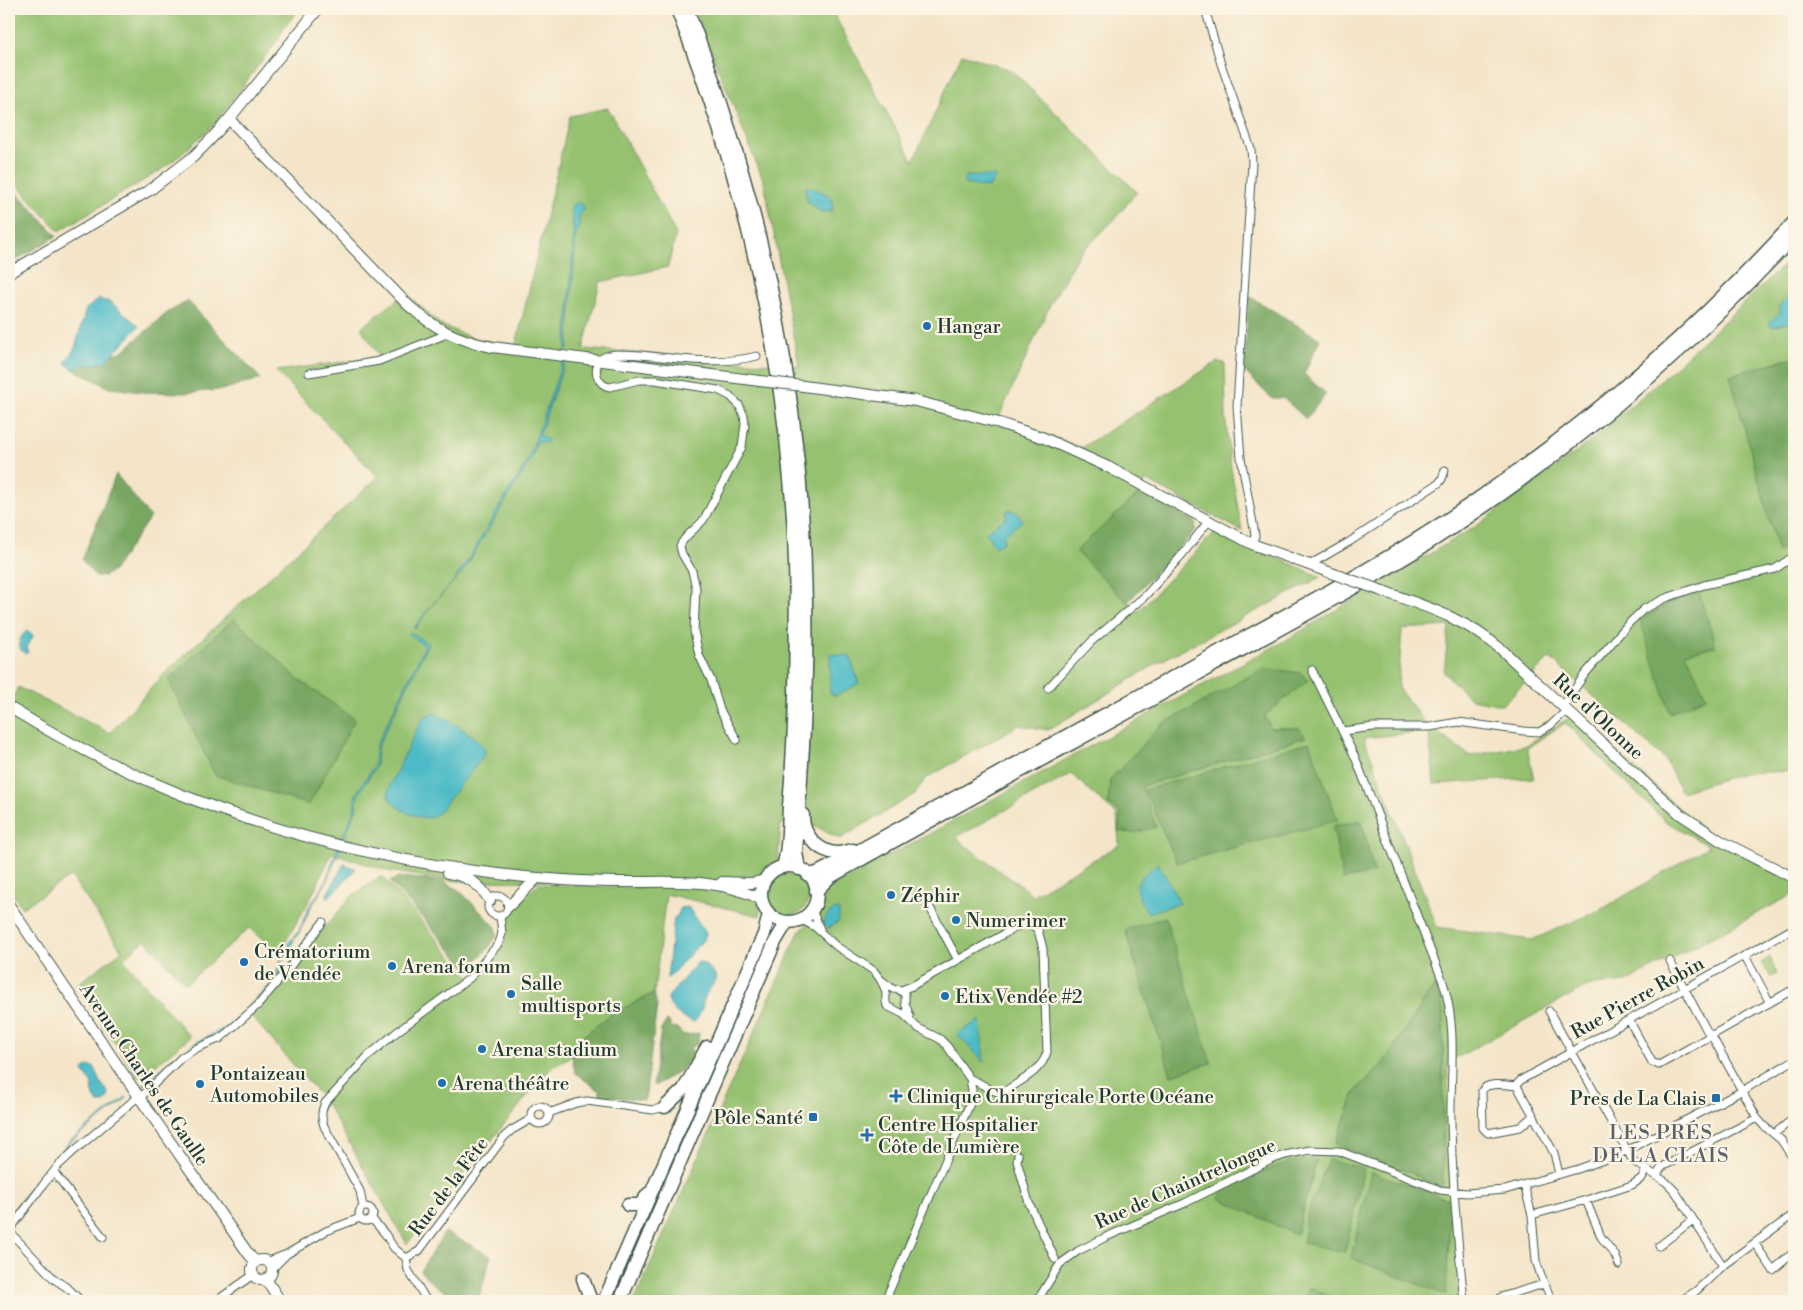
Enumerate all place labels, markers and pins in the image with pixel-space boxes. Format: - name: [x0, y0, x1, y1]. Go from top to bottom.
- place label: Hangar: [937, 315, 1001, 339]
- marker: Hangar: [921, 320, 933, 332]
- place label: Zéphir: [901, 884, 960, 908]
- marker: Zéphir: [885, 889, 897, 901]
- place label: Numerimer: [966, 909, 1066, 933]
- marker: Numerimer: [950, 914, 962, 926]
- place label: Crématorium de Vendée: [254, 940, 371, 986]
- place label: Arena forum: [401, 955, 511, 979]
- marker: Crématorium de Vendée: [238, 956, 250, 968]
- marker: Arena forum: [386, 960, 398, 972]
- place label: Salle multisports: [521, 972, 621, 1018]
- place label: Etix Vendée #2: [955, 985, 1083, 1009]
- marker: Salle multisports: [505, 988, 517, 1000]
- marker: Etix Vendée #2: [939, 990, 951, 1002]
- place label: Arena stadium: [491, 1038, 618, 1062]
- marker: Arena stadium: [476, 1043, 488, 1055]
- place label: Pontaizeau Automobiles: [209, 1062, 319, 1108]
- place label: Arena théâtre: [451, 1072, 569, 1096]
- marker: Arena théâtre: [436, 1077, 448, 1089]
- marker: Pontaizeau Automobiles: [194, 1078, 206, 1090]
- place label: Clinique Chirurgicale Porte Océane: [907, 1085, 1214, 1109]
- place label: Pres de La Clais: [1570, 1087, 1706, 1111]
- marker: Clinique Chirurgicale Porte Océane: [889, 1089, 903, 1103]
- marker: Pres de La Clais: [1710, 1092, 1722, 1104]
- place label: Pôle Santé: [713, 1106, 803, 1130]
- marker: Pôle Santé: [807, 1111, 819, 1123]
- place label: Centre Hospitalier Côte de Lumière: [878, 1113, 1038, 1159]
- marker: Centre Hospitalier Côte de Lumière: [860, 1128, 874, 1142]

